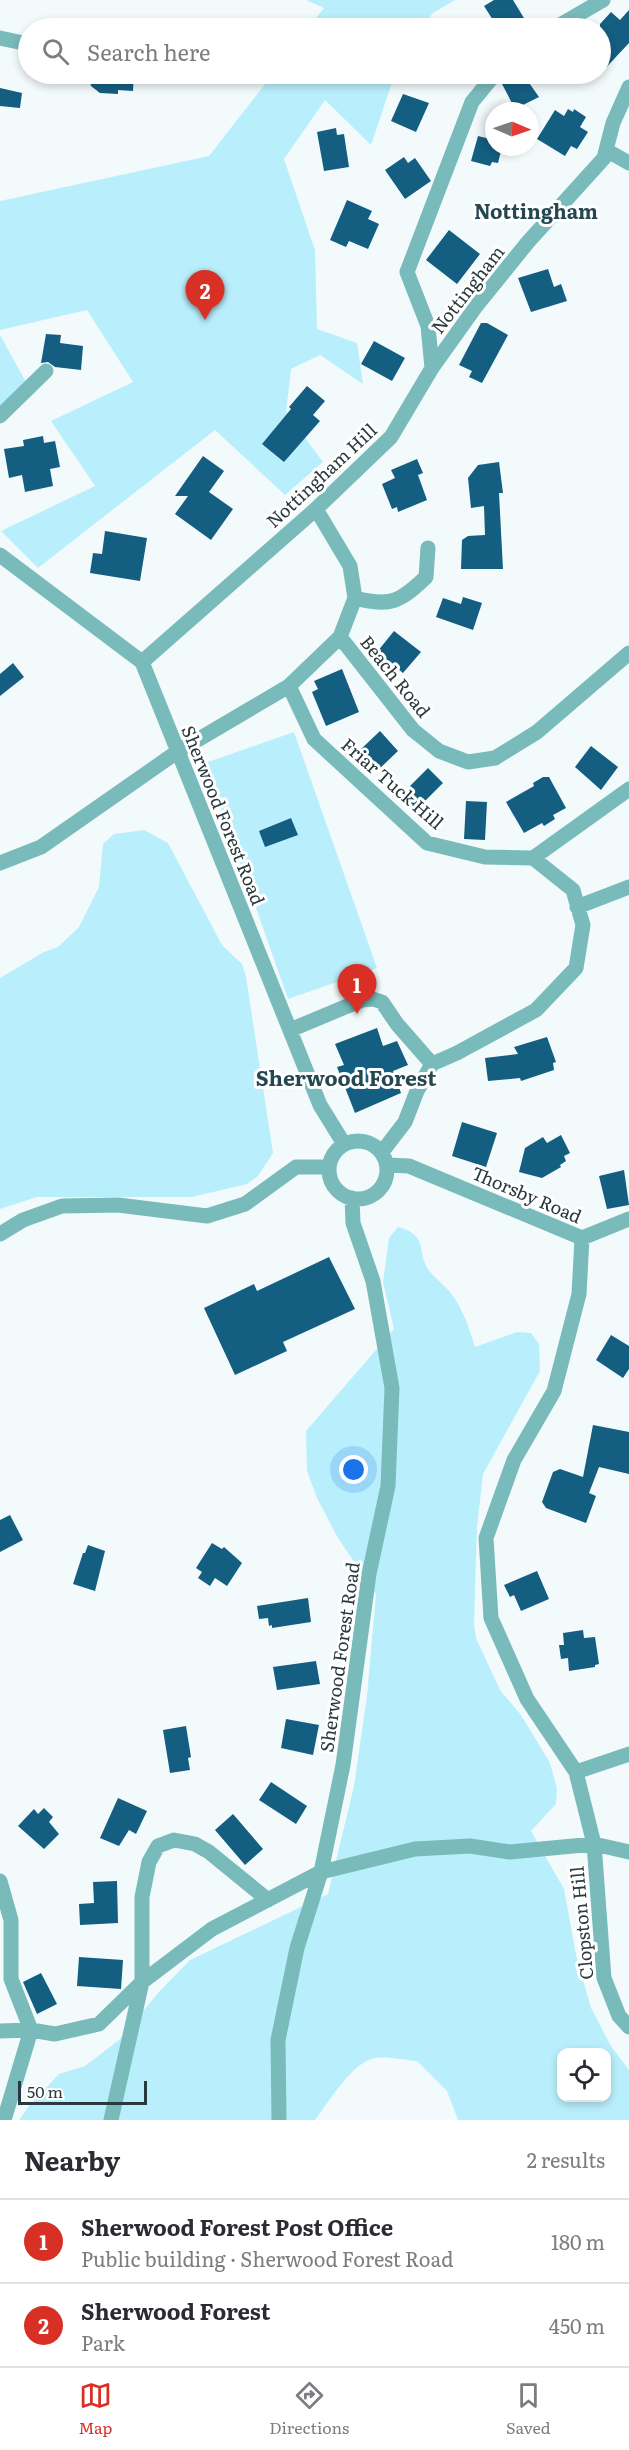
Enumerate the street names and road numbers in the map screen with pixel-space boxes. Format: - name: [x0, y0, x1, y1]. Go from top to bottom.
- street label: Nottingham: [424, 239, 510, 339]
- street label: Nottingham Hill: [260, 417, 382, 533]
- street label: Beach Road: [354, 629, 438, 723]
- street label: Sherwood Forest Road: [176, 721, 272, 909]
- street label: Friar Tuck Hill: [336, 731, 450, 835]
- street label: Thorsby Road: [468, 1159, 586, 1229]
- street label: Sherwood Forest Road: [312, 1560, 366, 1754]
- street label: Clopston Hill: [563, 1865, 599, 1981]

